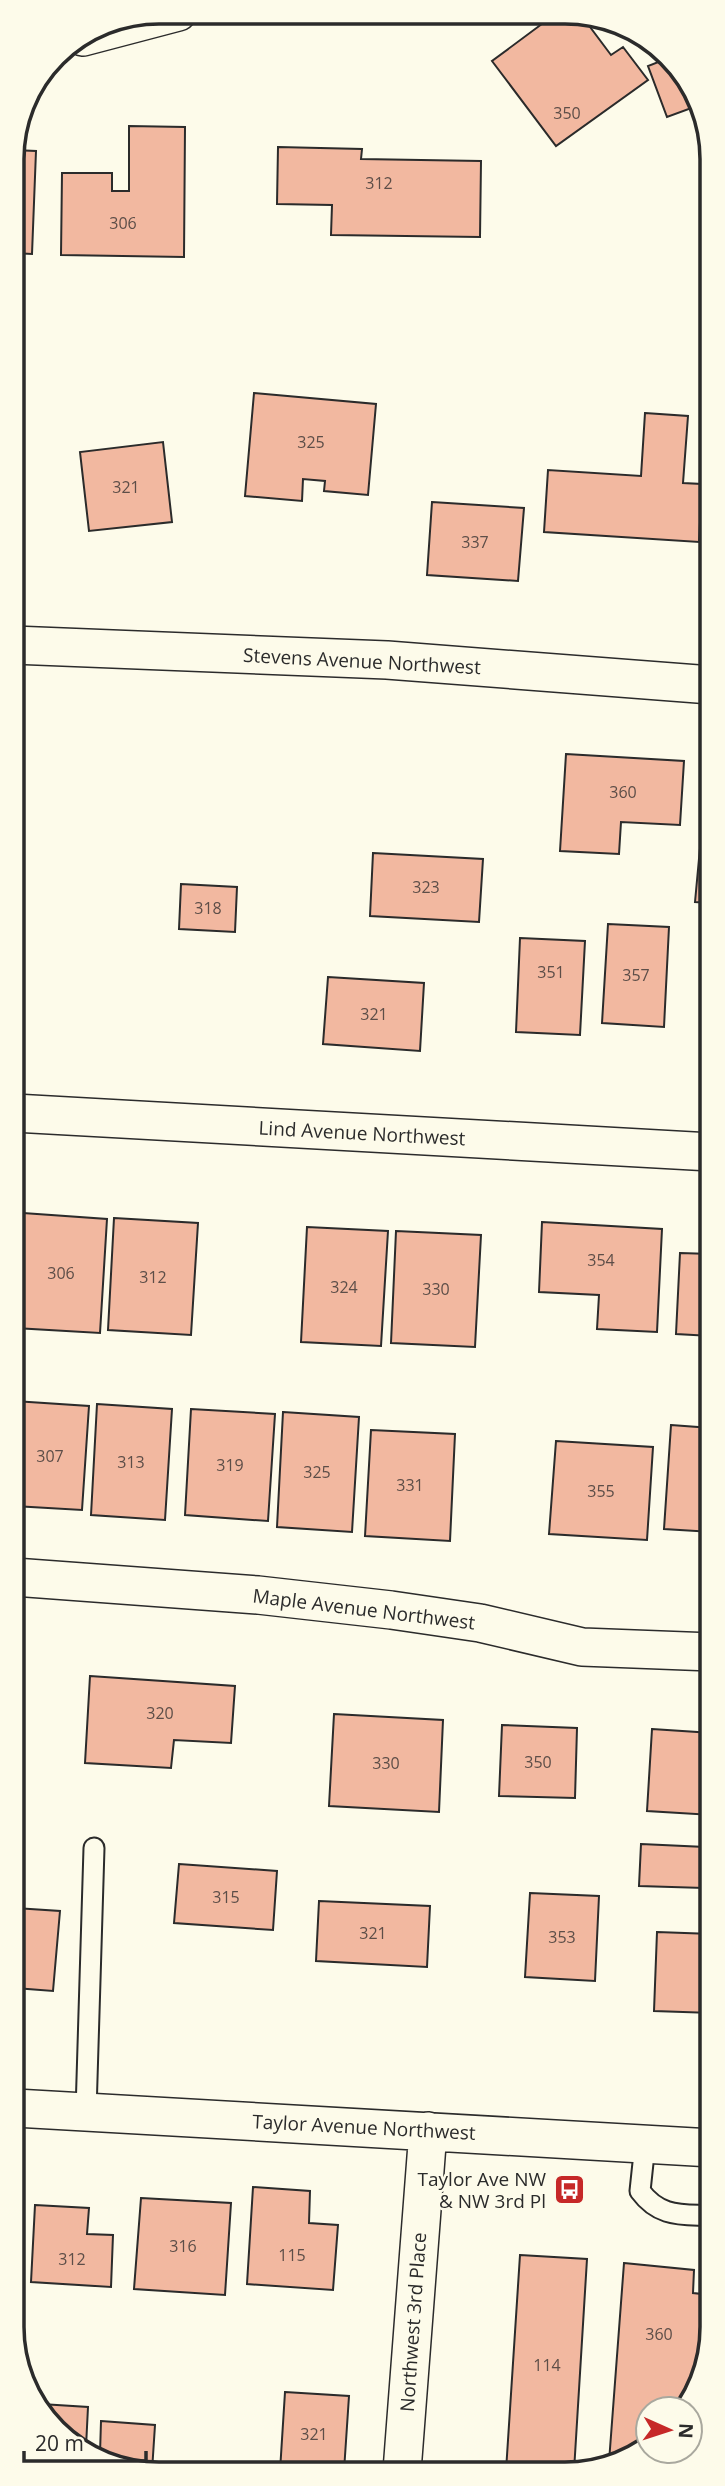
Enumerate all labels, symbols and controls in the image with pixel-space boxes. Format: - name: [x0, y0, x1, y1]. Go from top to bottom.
- house number: 350: [553, 102, 581, 124]
- house number: 312: [365, 172, 393, 194]
- house number: 306: [109, 212, 137, 234]
- house number: 325: [297, 431, 325, 453]
- house number: 321: [112, 476, 140, 498]
- house number: 337: [461, 531, 489, 553]
- street label: Stevens Avenue Northwest: [243, 642, 482, 680]
- house number: 360: [609, 781, 637, 803]
- house number: 323: [412, 876, 440, 898]
- house number: 318: [194, 897, 222, 919]
- house number: 351: [537, 961, 565, 983]
- house number: 357: [622, 964, 650, 986]
- house number: 321: [360, 1003, 388, 1025]
- street label: Lind Avenue Northwest: [258, 1115, 466, 1151]
- house number: 354: [587, 1249, 615, 1271]
- house number: 306: [47, 1262, 75, 1284]
- house number: 312: [139, 1266, 167, 1288]
- house number: 324: [330, 1276, 358, 1298]
- house number: 330: [422, 1278, 450, 1300]
- house number: 307: [36, 1445, 64, 1467]
- house number: 313: [117, 1451, 145, 1473]
- house number: 319: [216, 1454, 244, 1476]
- house number: 325: [303, 1461, 331, 1483]
- house number: 331: [396, 1474, 424, 1496]
- house number: 355: [587, 1480, 615, 1502]
- street label: Maple Avenue Northwest: [251, 1582, 477, 1636]
- house number: 320: [146, 1702, 174, 1724]
- house number: 350: [524, 1751, 552, 1773]
- house number: 330: [372, 1752, 400, 1774]
- house number: 315: [212, 1886, 240, 1908]
- house number: 321: [359, 1922, 387, 1944]
- house number: 353: [548, 1926, 576, 1948]
- street label: Taylor Avenue Northwest: [252, 2108, 477, 2146]
- place label: Taylor Ave NW & NW 3rd Pl: [418, 2166, 546, 2214]
- bus stop icon: Taylor Ave NW & NW 3rd Pl: [552, 2173, 586, 2207]
- street label: Northwest 3rd Place: [394, 2231, 432, 2413]
- house number: 316: [169, 2235, 197, 2257]
- house number: 115: [278, 2244, 306, 2266]
- house number: 312: [58, 2248, 86, 2270]
- house number: 360: [645, 2323, 673, 2345]
- house number: 114: [533, 2354, 561, 2376]
- north arrow: [634, 2395, 704, 2465]
- scale bar: [24, 2420, 147, 2464]
- text: N: [673, 2422, 699, 2439]
- house number: 321: [300, 2423, 328, 2445]
- text: 20 m: [35, 2429, 84, 2457]

